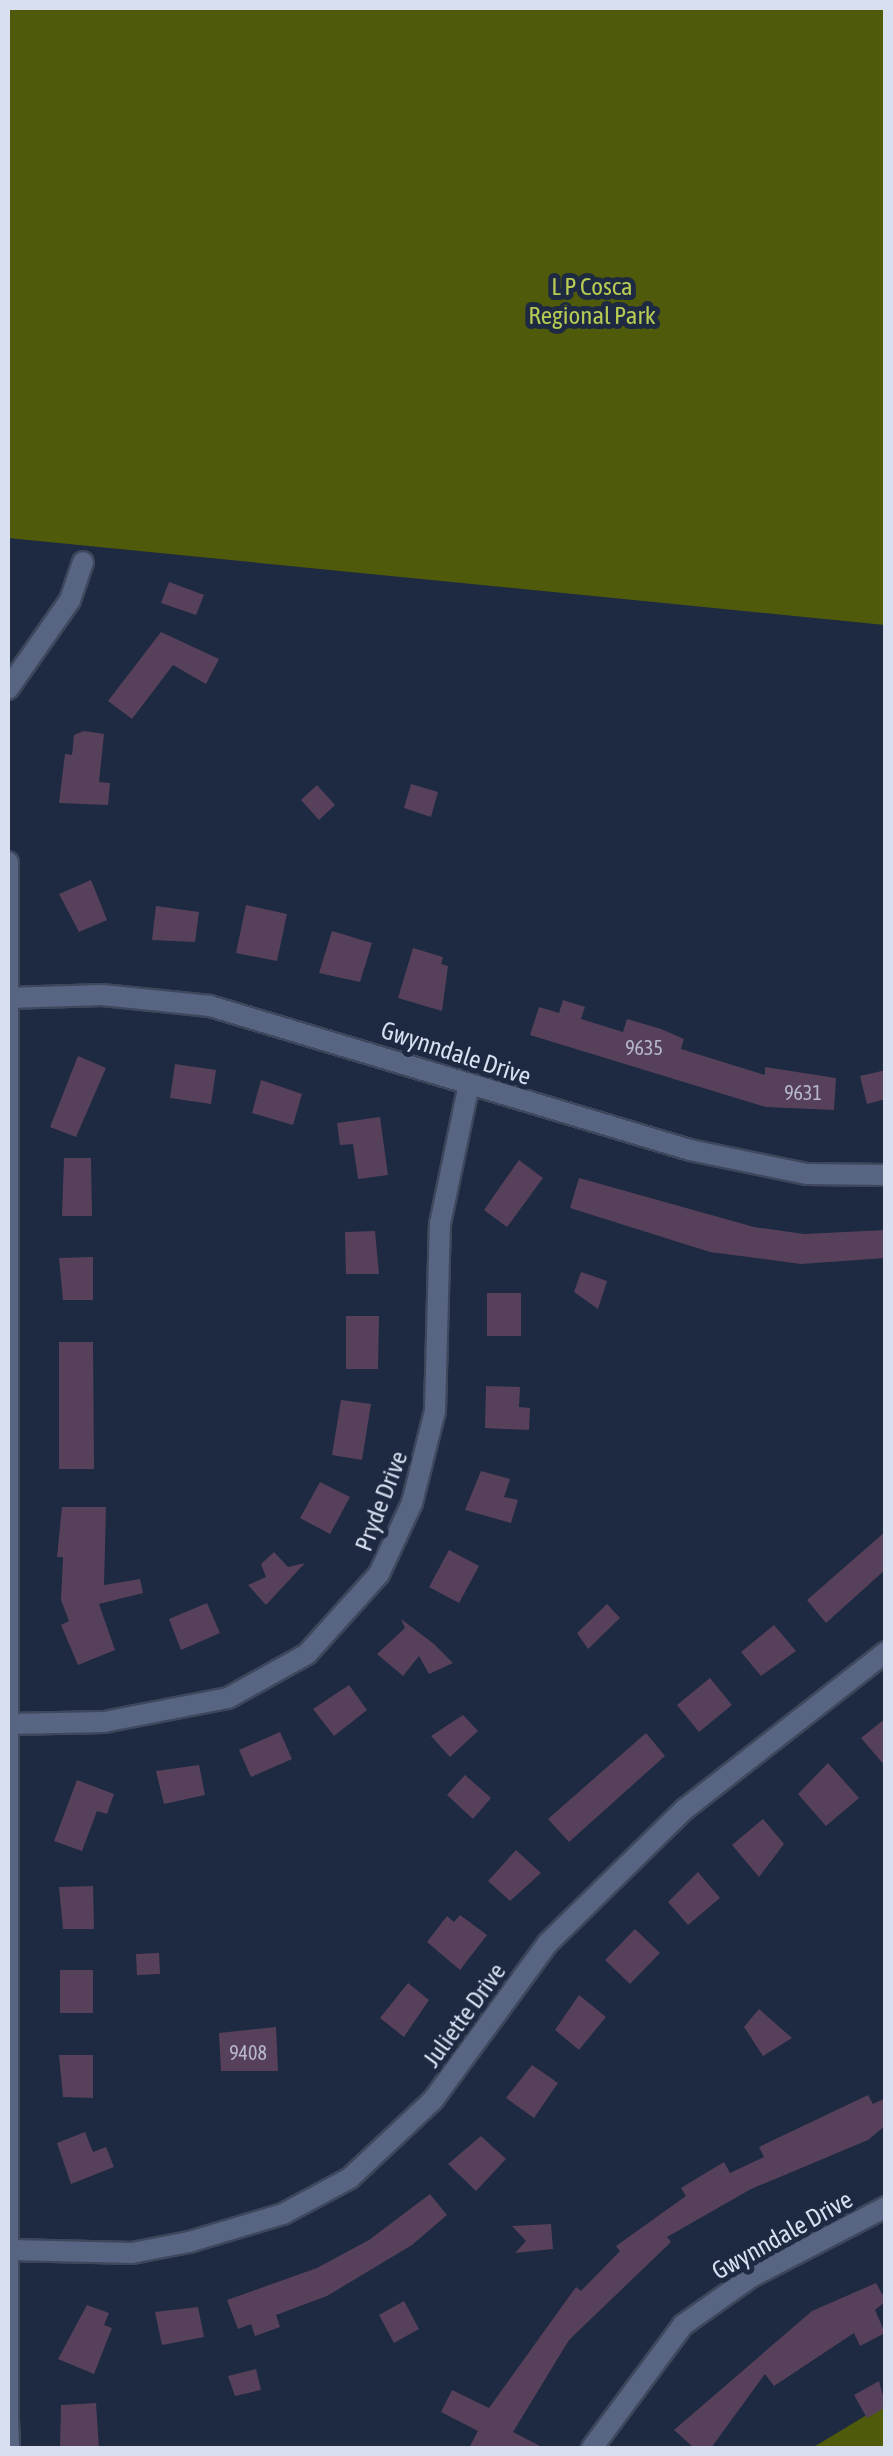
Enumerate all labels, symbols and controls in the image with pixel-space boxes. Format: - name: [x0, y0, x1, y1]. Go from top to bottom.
- park label: L P Cosca Regional Park: [528, 272, 656, 331]
- street label: Gwynndale Drive: [377, 1015, 535, 1091]
- house number: 9635: [625, 1035, 663, 1059]
- house number: 9631: [784, 1080, 822, 1104]
- street label: Pryde Drive: [348, 1447, 414, 1555]
- street label: Juliette Drive: [416, 1957, 512, 2073]
- house number: 9408: [229, 2040, 267, 2064]
- street label: Gwynndale Drive: [707, 2184, 857, 2286]

